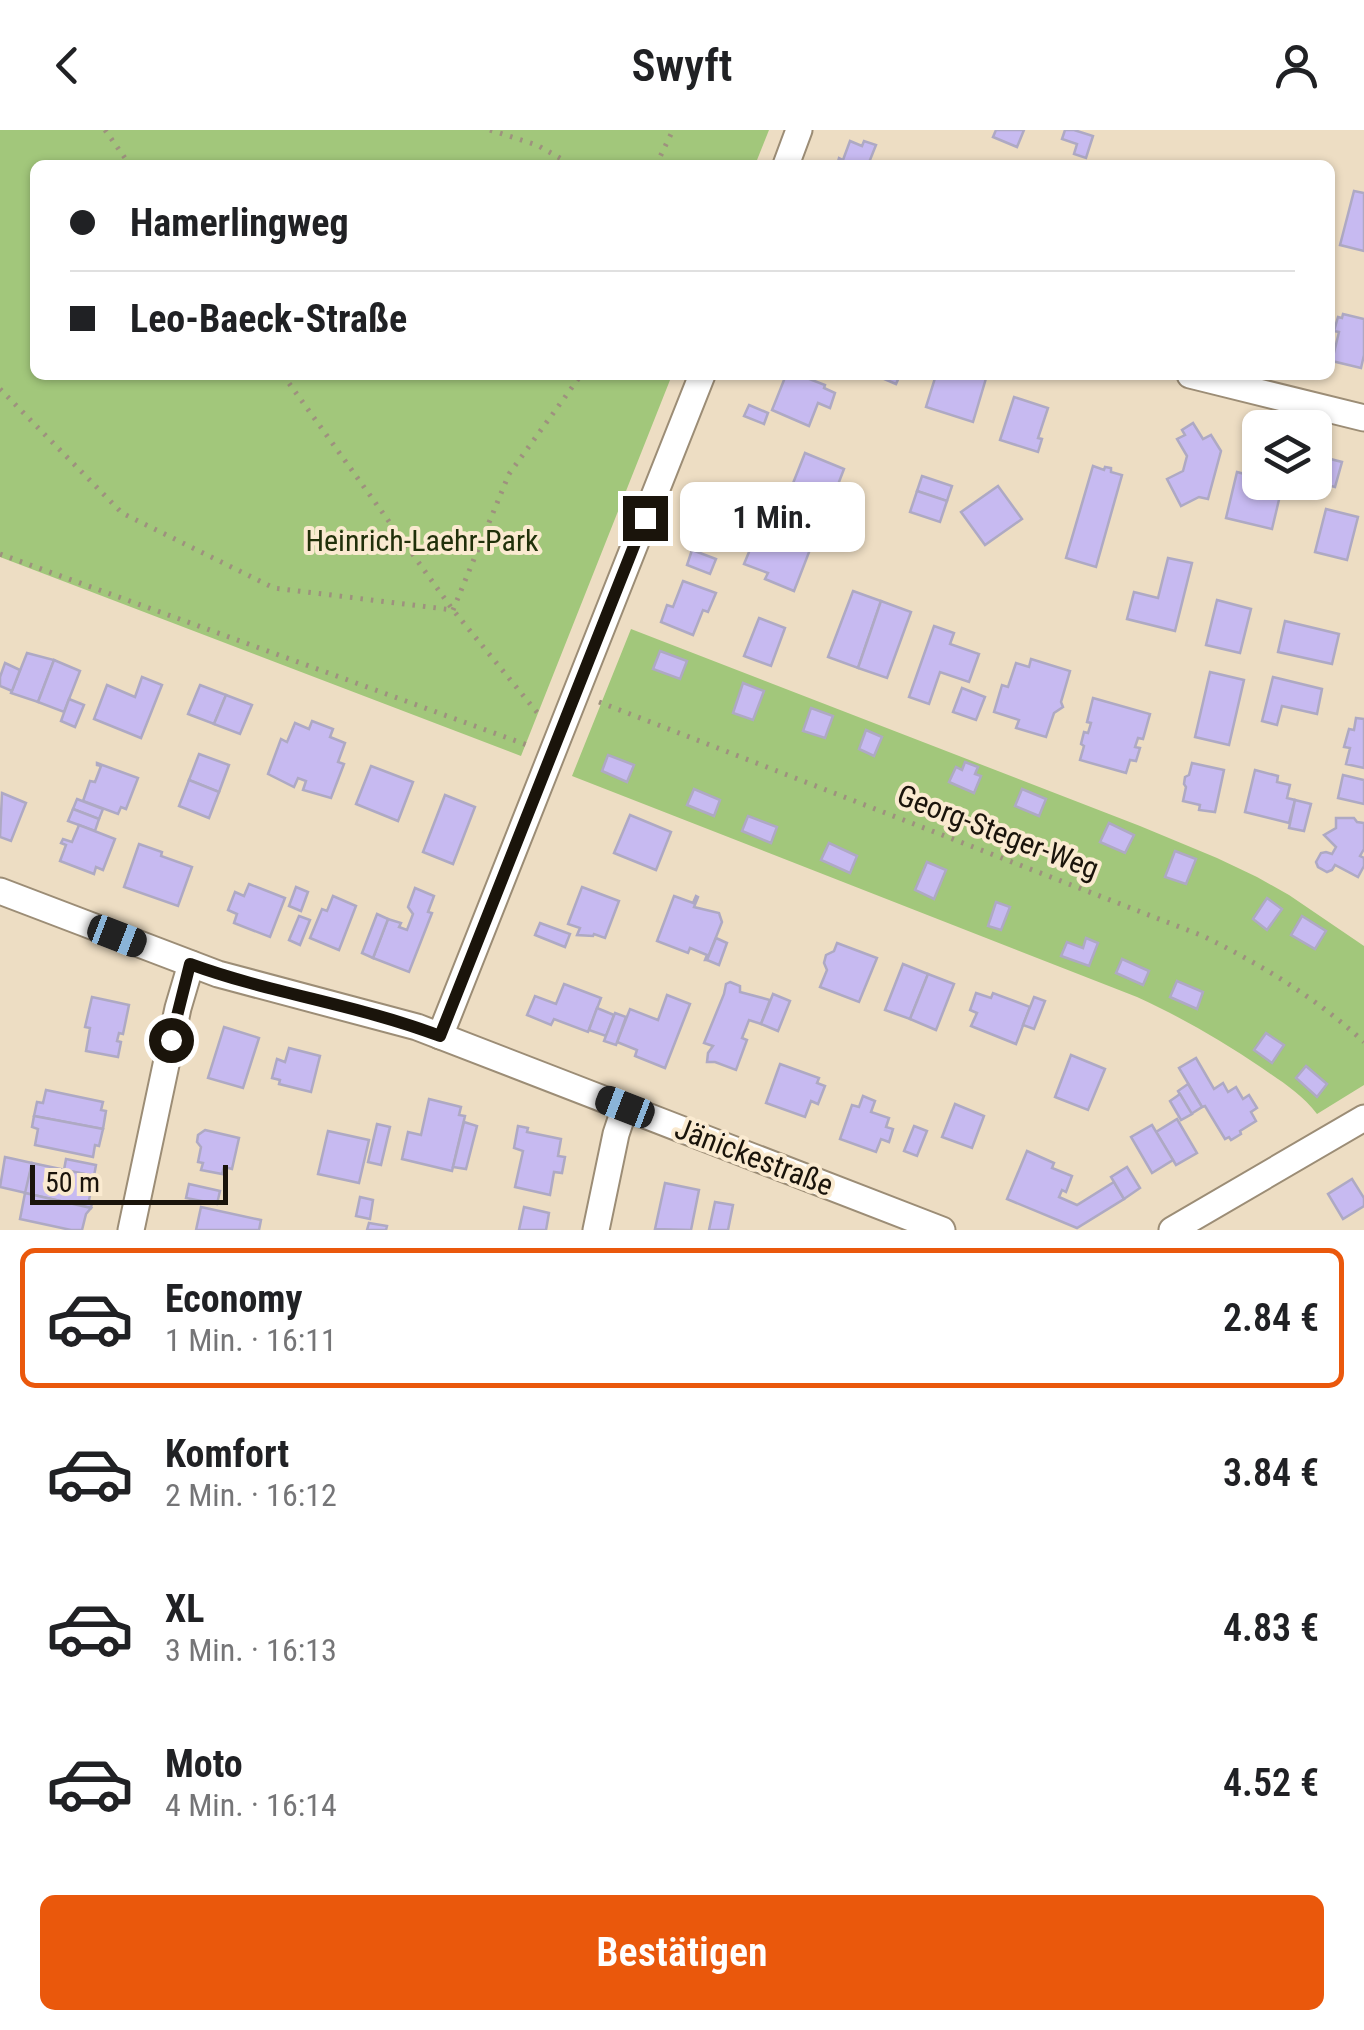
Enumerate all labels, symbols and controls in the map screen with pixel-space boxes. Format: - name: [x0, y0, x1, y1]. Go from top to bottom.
- icon: back: [40, 38, 95, 93]
- icon: person: [1269, 38, 1324, 93]
- text: Swyft: [631, 39, 733, 92]
- text: Hamerlingweg: [130, 201, 349, 245]
- text: Leo-Baeck-Straße: [130, 297, 407, 341]
- map controls: [1242, 410, 1332, 500]
- button: layers: [1242, 410, 1332, 500]
- callout: 1 Min.: [680, 483, 865, 553]
- route end: [623, 496, 668, 541]
- text: 1 Min.: [732, 498, 813, 536]
- park label: Heinrich-Laehr-Park: [305, 523, 539, 558]
- street label: Georg-Steger-Weg: [892, 777, 1104, 886]
- car: [84, 911, 150, 961]
- route start: [149, 1018, 194, 1063]
- car: [592, 1082, 658, 1132]
- street label: Jänickestraße: [670, 1110, 838, 1203]
- scale bar: [30, 1160, 228, 1204]
- text: 50 m: [45, 1166, 100, 1199]
- icon: car: [45, 1273, 135, 1363]
- text: Economy: [165, 1277, 302, 1321]
- text: 2.84 €: [1223, 1296, 1319, 1340]
- text: 1 Min. · 16:11: [165, 1321, 337, 1359]
- icon: car: [45, 1428, 135, 1518]
- text: Komfort: [165, 1432, 289, 1476]
- text: 3.84 €: [1223, 1451, 1319, 1495]
- text: 2 Min. · 16:12: [165, 1476, 337, 1514]
- icon: car: [45, 1583, 135, 1673]
- text: XL: [165, 1587, 204, 1631]
- text: 4.83 €: [1223, 1606, 1319, 1650]
- text: 3 Min. · 16:13: [165, 1631, 337, 1669]
- icon: car: [45, 1738, 135, 1828]
- text: Moto: [165, 1742, 243, 1786]
- text: 4.52 €: [1223, 1761, 1319, 1805]
- text: 4 Min. · 16:14: [165, 1786, 337, 1824]
- button: Bestätigen: [40, 1895, 1324, 2010]

